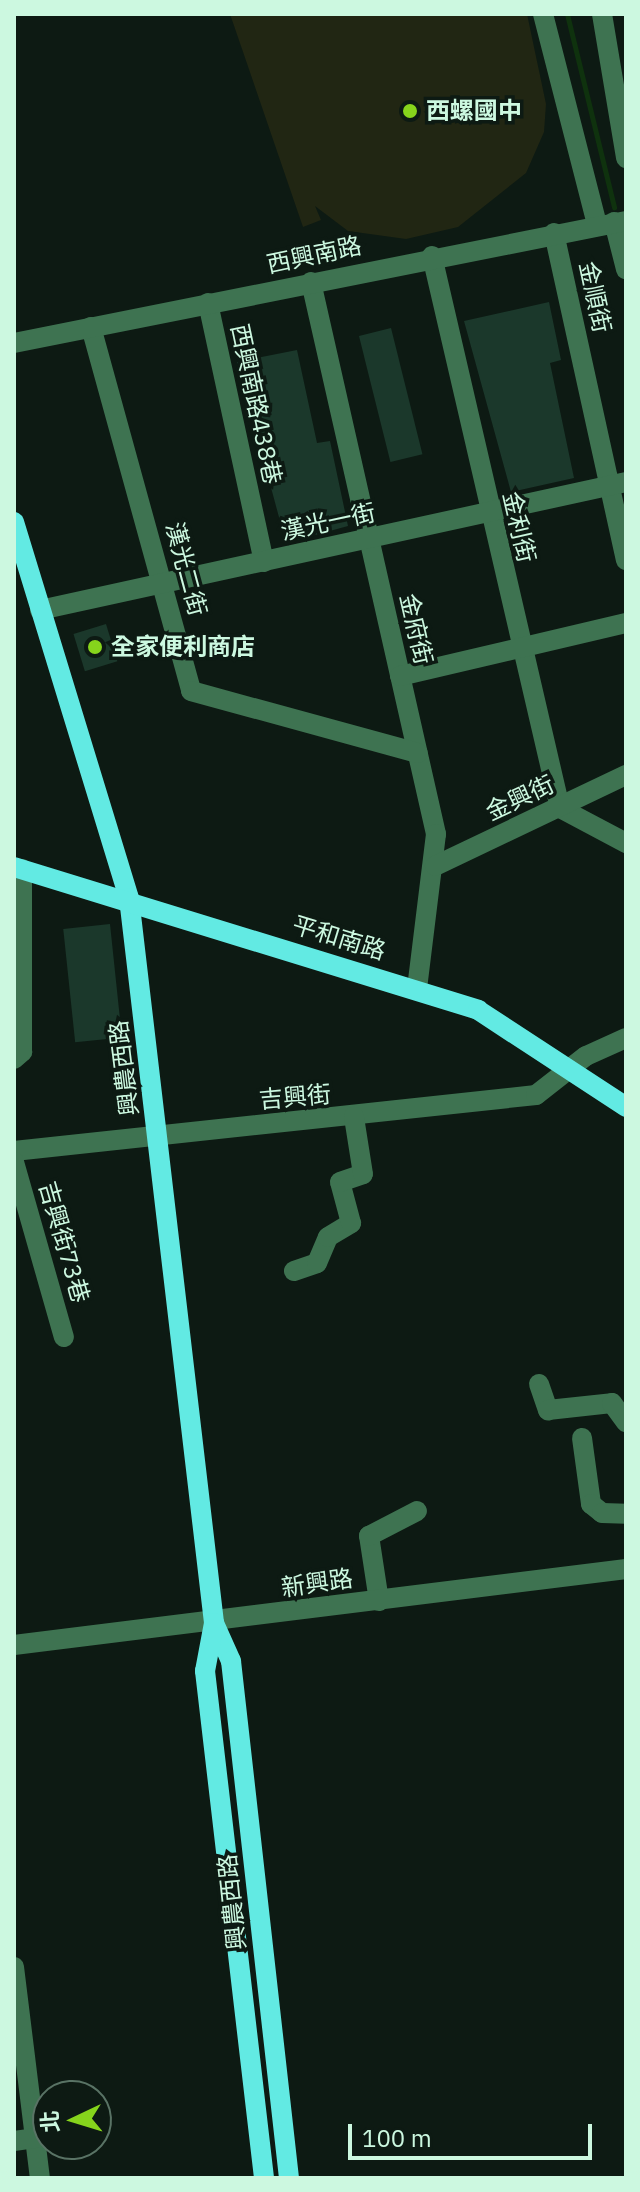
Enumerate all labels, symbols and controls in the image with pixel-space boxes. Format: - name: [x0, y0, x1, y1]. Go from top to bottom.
- place label: 西螺國中: [426, 97, 522, 125]
- marker: 西螺國中: [401, 102, 419, 120]
- street label: 西興南路: [264, 231, 364, 279]
- street label: 金順街: [573, 259, 617, 335]
- street label: 西興南路438巷: [225, 321, 287, 487]
- street label: 金利街: [497, 489, 541, 565]
- street label: 漢光一街: [278, 498, 378, 546]
- street label: 漢光二街: [160, 519, 212, 619]
- street label: 金府街: [394, 591, 438, 667]
- place label: 全家便利商店: [111, 633, 255, 661]
- marker: 全家便利商店: [86, 638, 104, 656]
- street label: 金興街: [481, 770, 559, 826]
- street label: 平和南路: [289, 910, 389, 966]
- street label: 興農西路: [104, 1019, 144, 1117]
- street label: 吉興街: [258, 1080, 332, 1114]
- street label: 吉興街73巷: [33, 1178, 95, 1306]
- street label: 新興路: [279, 1564, 355, 1602]
- street label: 興農西路: [213, 1853, 251, 1951]
- north arrow: [32, 2080, 112, 2160]
- scale bar: [352, 2108, 596, 2158]
- text: 北: [34, 2110, 65, 2134]
- text: 100 m: [362, 2122, 432, 2154]

